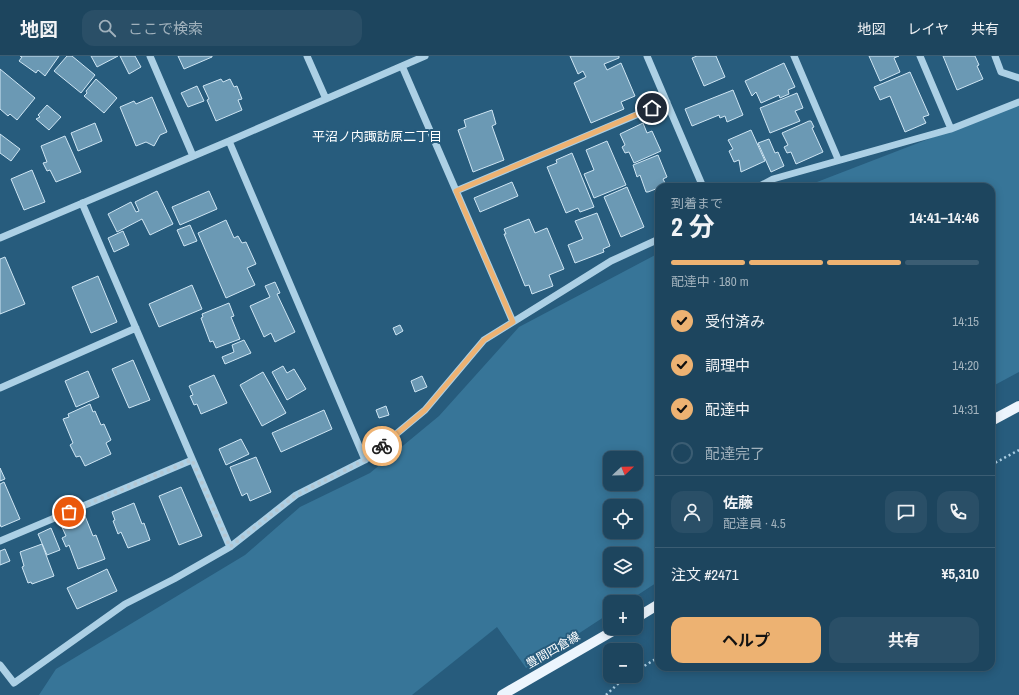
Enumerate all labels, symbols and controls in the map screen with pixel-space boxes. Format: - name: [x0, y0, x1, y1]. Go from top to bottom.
- search box: [82, 10, 362, 46]
- text: 地図: [20, 16, 58, 42]
- icon: search: [96, 17, 118, 39]
- text: ここで検索: [128, 18, 203, 39]
- text: 地図: [857, 20, 885, 38]
- text: レイヤ: [907, 20, 949, 38]
- text: 共有: [971, 20, 999, 38]
- pin: [635, 91, 669, 125]
- icon: home: [641, 97, 663, 119]
- district label: 平沼ノ内諏訪原二丁目: [312, 128, 442, 145]
- text: 到着まで: [671, 195, 723, 212]
- text: 14:41–14:46: [909, 207, 979, 228]
- text: 2 分: [671, 209, 715, 244]
- text: 配達中 · 180 m: [671, 273, 749, 290]
- icon: check: [671, 310, 693, 332]
- text: 受付済み: [705, 311, 765, 332]
- text: 14:15: [952, 313, 979, 330]
- icon: check: [671, 354, 693, 376]
- text: 調理中: [705, 355, 750, 376]
- text: 14:20: [952, 357, 979, 374]
- icon: check: [671, 398, 693, 420]
- text: 配達中: [705, 399, 750, 420]
- text: 14:31: [952, 401, 979, 418]
- courier: [362, 426, 402, 466]
- icon: bike: [371, 435, 393, 457]
- text: 配達完了: [705, 443, 765, 464]
- north arrow: [603, 451, 643, 491]
- map controls: [603, 451, 643, 683]
- button: person: [671, 491, 713, 533]
- button: chat: [885, 491, 927, 533]
- button: phone: [937, 491, 979, 533]
- text: 佐藤: [723, 492, 753, 513]
- pin: [52, 495, 86, 529]
- button: locate: [603, 499, 643, 539]
- icon: bag: [58, 501, 80, 523]
- text: 配達員 · 4.5: [723, 515, 786, 532]
- button: layers: [603, 547, 643, 587]
- text: ¥5,310: [941, 563, 979, 584]
- text: 注文 #2471: [671, 564, 739, 585]
- button: +: [603, 595, 643, 635]
- button: ヘルプ: [671, 617, 821, 663]
- button: 共有: [829, 617, 979, 663]
- street label: 豊間四倉線: [523, 628, 583, 672]
- button: −: [603, 643, 643, 683]

